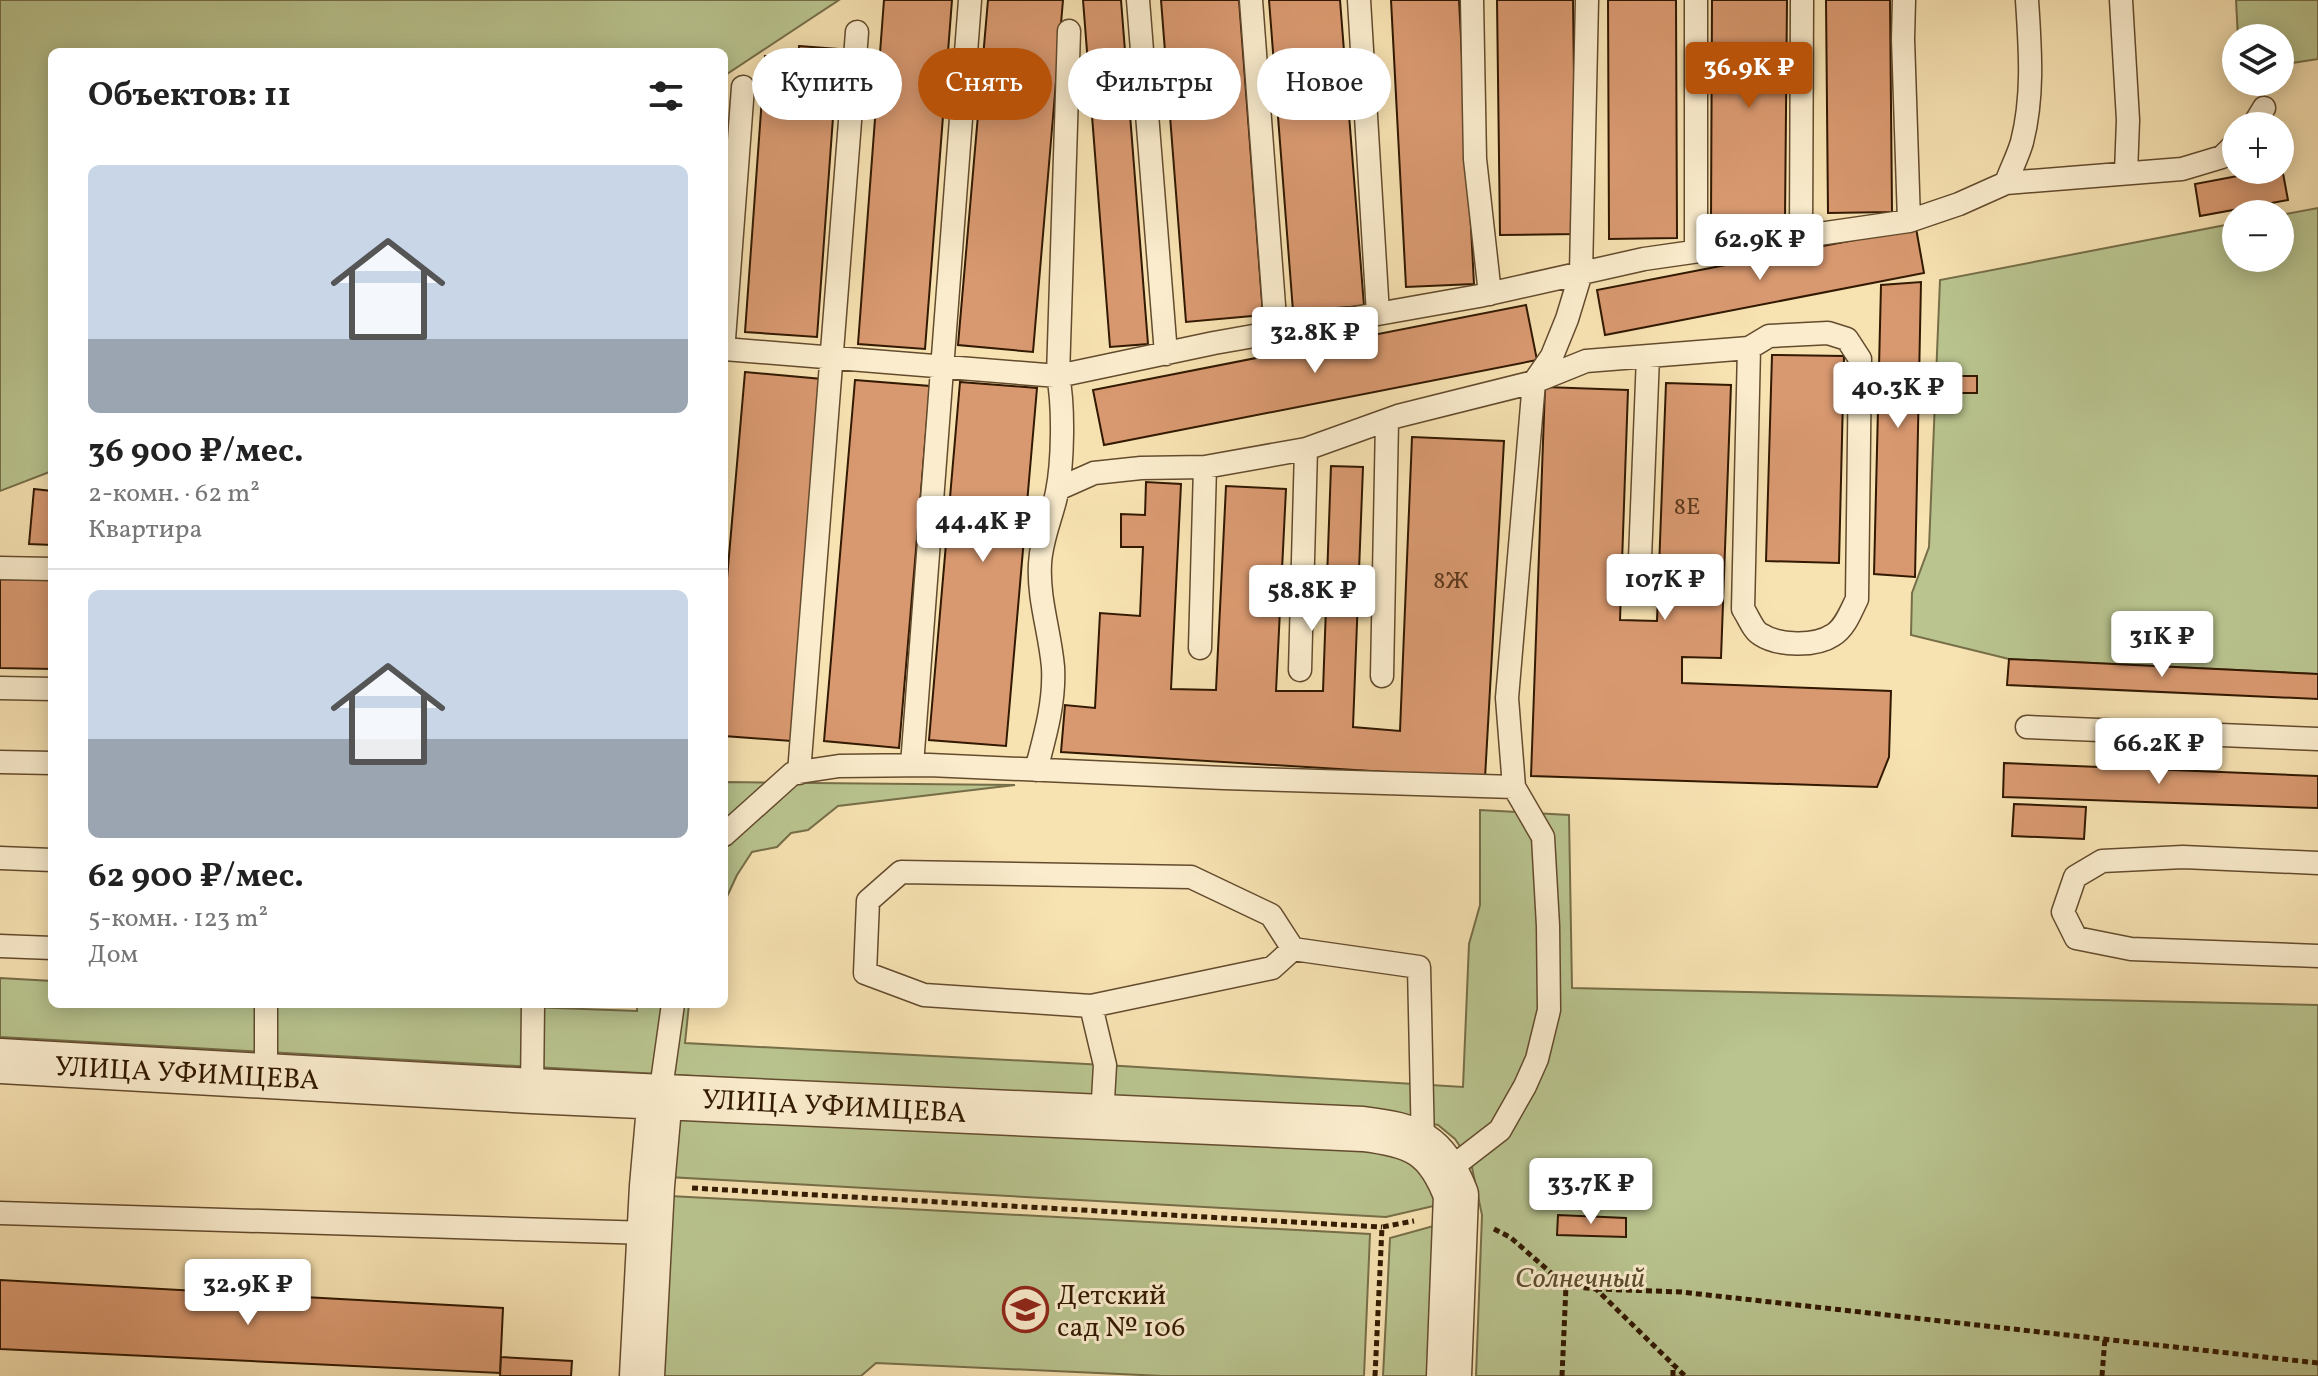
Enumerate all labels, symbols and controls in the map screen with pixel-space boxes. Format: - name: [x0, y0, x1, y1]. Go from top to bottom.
- map controls: [2222, 24, 2294, 272]
- button: layers: [2222, 24, 2294, 96]
- pin: 36.9K ₽: [1675, 42, 1823, 110]
- chip: Купить: [752, 48, 902, 120]
- chip: Снять: [918, 48, 1052, 120]
- chip: Фильтры: [1068, 48, 1241, 120]
- chip: Новое: [1257, 48, 1391, 120]
- text: 36.9K ₽: [1703, 50, 1795, 86]
- text: Объектов: 11: [88, 73, 291, 120]
- icon: filters: [644, 74, 688, 118]
- button: +: [2222, 112, 2294, 184]
- button: −: [2222, 200, 2294, 272]
- pin: 62.9K ₽: [1686, 214, 1834, 282]
- icon: home: [316, 217, 460, 361]
- text: 62.9K ₽: [1714, 222, 1806, 258]
- pin: 32.8K ₽: [1241, 307, 1389, 375]
- text: 32.8K ₽: [1270, 315, 1360, 351]
- pin: 40.3K ₽: [1824, 362, 1972, 430]
- text: 40.3K ₽: [1851, 370, 1945, 406]
- text: 36 900 ₽/мес.: [88, 429, 304, 476]
- text: 2-комн. · 62 m²: [88, 476, 260, 512]
- house number: 8Е: [1674, 491, 1700, 525]
- pin: 44.4K ₽: [909, 496, 1057, 564]
- text: 44.4K ₽: [935, 504, 1031, 540]
- text: Квартира: [88, 512, 202, 548]
- pin: 107K ₽: [1600, 554, 1730, 622]
- text: 107K ₽: [1625, 562, 1705, 598]
- pin: 58.8K ₽: [1238, 565, 1386, 633]
- house number: 8Ж: [1433, 565, 1469, 599]
- text: 58.8K ₽: [1267, 573, 1357, 609]
- pin: 31K ₽: [2106, 611, 2218, 679]
- text: 31K ₽: [2129, 619, 2195, 655]
- icon: home: [316, 642, 460, 786]
- pin: 66.2K ₽: [2085, 718, 2233, 786]
- text: 66.2K ₽: [2113, 726, 2205, 762]
- text: 62 900 ₽/мес.: [88, 854, 304, 901]
- text: 5-комн. · 123 m²: [88, 901, 268, 937]
- text: Дом: [88, 937, 138, 973]
- street label: УЛИЦА УФИМЦЕВА: [53, 1048, 321, 1101]
- street label: УЛИЦА УФИМЦЕВА: [700, 1081, 968, 1134]
- pin: 33.7K ₽: [1517, 1158, 1665, 1226]
- text: 33.7K ₽: [1547, 1166, 1635, 1202]
- pin: 32.9K ₽: [174, 1259, 322, 1327]
- park label: Солнечный: [1515, 1260, 1645, 1299]
- text: 32.9K ₽: [203, 1267, 293, 1303]
- place label: Детский сад № 106: [1057, 1277, 1185, 1348]
- school or university icon: Детский сад № 106: [1002, 1286, 1050, 1334]

